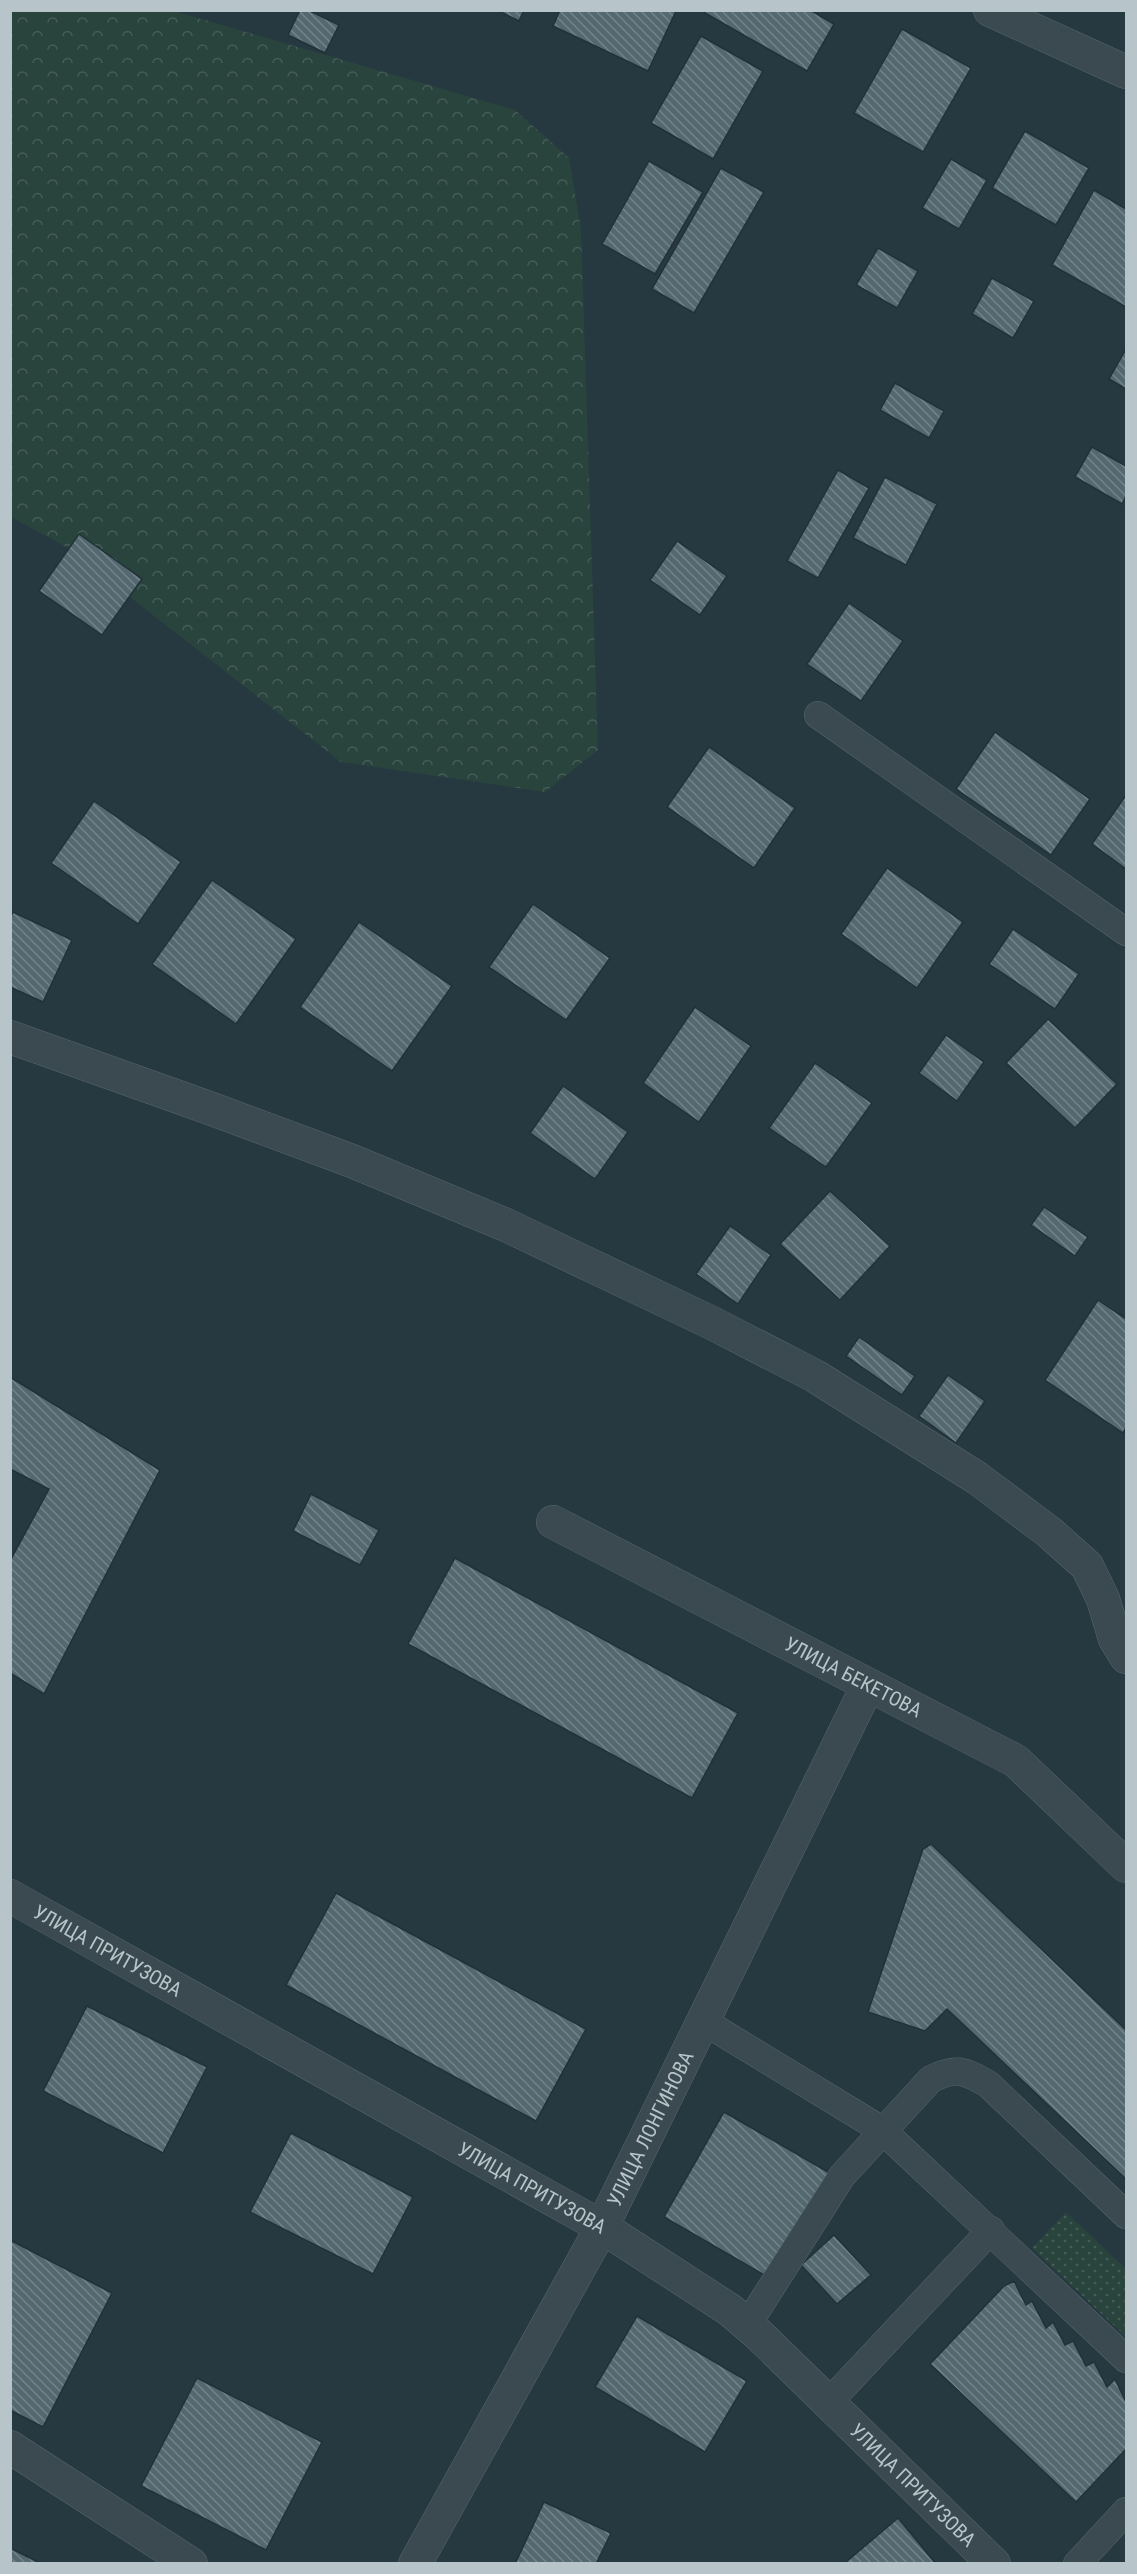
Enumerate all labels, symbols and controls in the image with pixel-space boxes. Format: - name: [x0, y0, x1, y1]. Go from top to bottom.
- street label: УЛИЦА БЕКЕТОВА: [781, 1632, 926, 1723]
- street label: УЛИЦА ПРИТУЗОВА: [29, 1900, 187, 2002]
- street label: УЛИЦА ЛОНГИНОВА: [602, 2047, 699, 2210]
- street label: УЛИЦА ПРИТУЗОВА: [454, 2137, 611, 2239]
- street label: УЛИЦА ПРИТУЗОВА: [845, 2418, 981, 2552]

